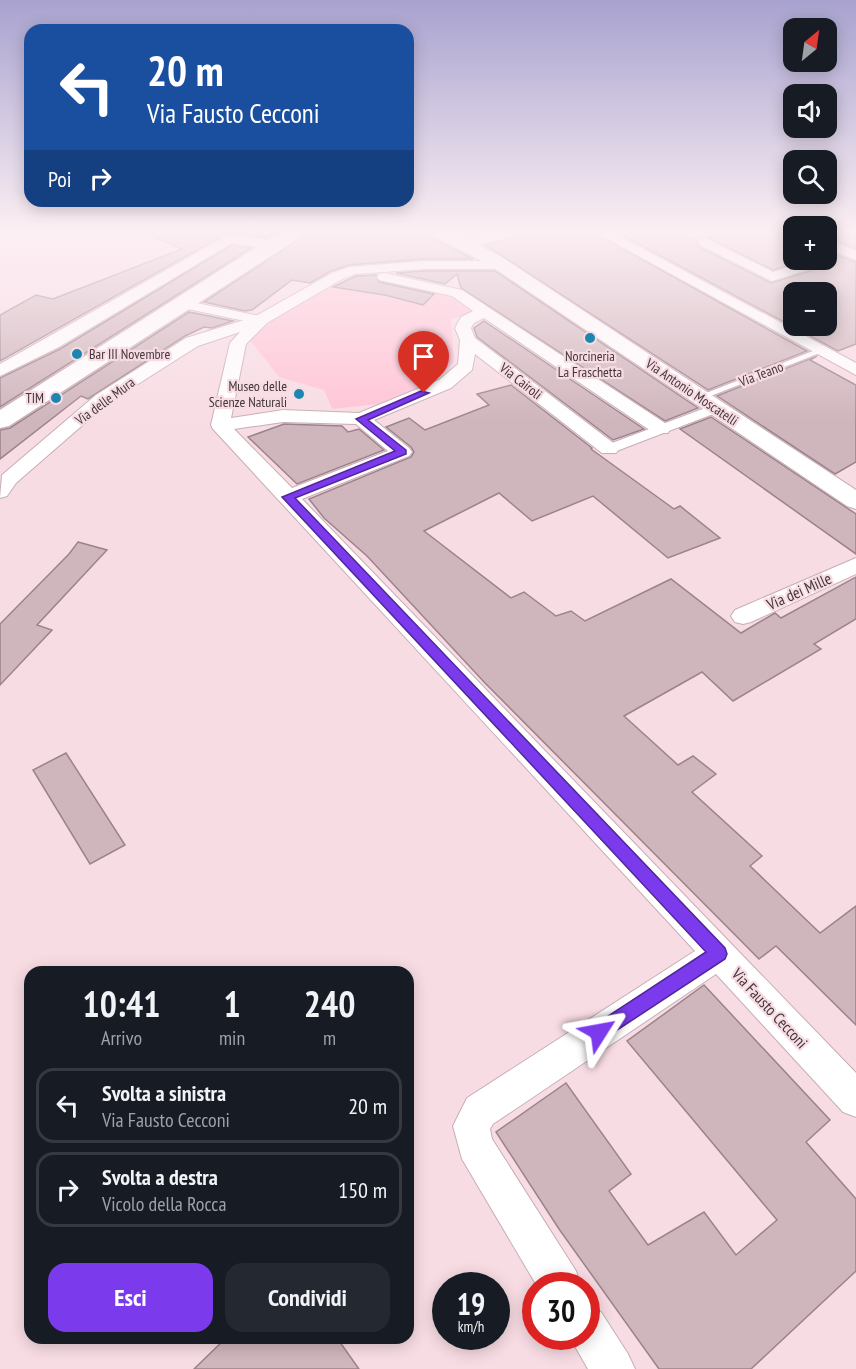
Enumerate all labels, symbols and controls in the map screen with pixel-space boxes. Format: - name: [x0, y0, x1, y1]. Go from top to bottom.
- north arrow: [783, 18, 837, 72]
- map controls: [783, 18, 837, 336]
- text: 20 m: [147, 43, 224, 98]
- icon: left: [48, 48, 126, 126]
- button: sound: [783, 84, 837, 138]
- text: Via Fausto Cecconi: [147, 96, 320, 130]
- button: search: [783, 150, 837, 204]
- icon: right: [84, 162, 117, 195]
- text: Poi: [48, 165, 72, 193]
- button: +: [783, 216, 837, 270]
- button: −: [783, 282, 837, 336]
- pin: [398, 331, 449, 393]
- marker: Norcineria La Fraschetta: [583, 331, 597, 345]
- icon: arrive: [407, 340, 440, 373]
- place label: Bar III Novembre: [89, 345, 170, 363]
- marker: Bar III Novembre: [70, 347, 84, 361]
- place label: Norcineria La Fraschetta: [558, 347, 622, 381]
- street label: Via Antonio Moscatelli: [641, 354, 742, 430]
- street label: Via Teano: [735, 357, 786, 391]
- street label: Via Cairoli: [495, 358, 546, 403]
- street label: Via delle Mura: [71, 373, 138, 429]
- place label: Museo delle Scienze Naturali: [209, 377, 287, 411]
- marker: Museo delle Scienze Naturali: [292, 387, 306, 401]
- place label: TIM: [26, 389, 44, 407]
- marker: TIM: [49, 391, 63, 405]
- street label: Via dei Mille: [763, 568, 834, 615]
- street label: Via Fausto Cecconi: [727, 963, 812, 1052]
- text: 10:41: [83, 980, 160, 1027]
- text: 1: [223, 980, 241, 1027]
- text: 240: [304, 980, 355, 1027]
- position arrow: [567, 1000, 631, 1064]
- text: Arrivo: [101, 1025, 142, 1051]
- text: min: [219, 1025, 245, 1051]
- text: m: [323, 1025, 336, 1051]
- text: Svolta a sinistra: [102, 1079, 226, 1107]
- icon: left: [51, 1089, 84, 1122]
- text: 20 m: [348, 1092, 387, 1120]
- text: Via Fausto Cecconi: [102, 1107, 230, 1133]
- text: Svolta a destra: [102, 1163, 218, 1191]
- icon: right: [51, 1173, 84, 1206]
- text: 150 m: [338, 1176, 387, 1204]
- text: Vicolo della Rocca: [102, 1191, 226, 1217]
- button: Esci: [48, 1263, 213, 1332]
- button: Condividi: [225, 1263, 390, 1332]
- speed limit sign: 30: [522, 1272, 600, 1350]
- text: 19: [457, 1284, 485, 1323]
- text: km/h: [458, 1317, 484, 1336]

